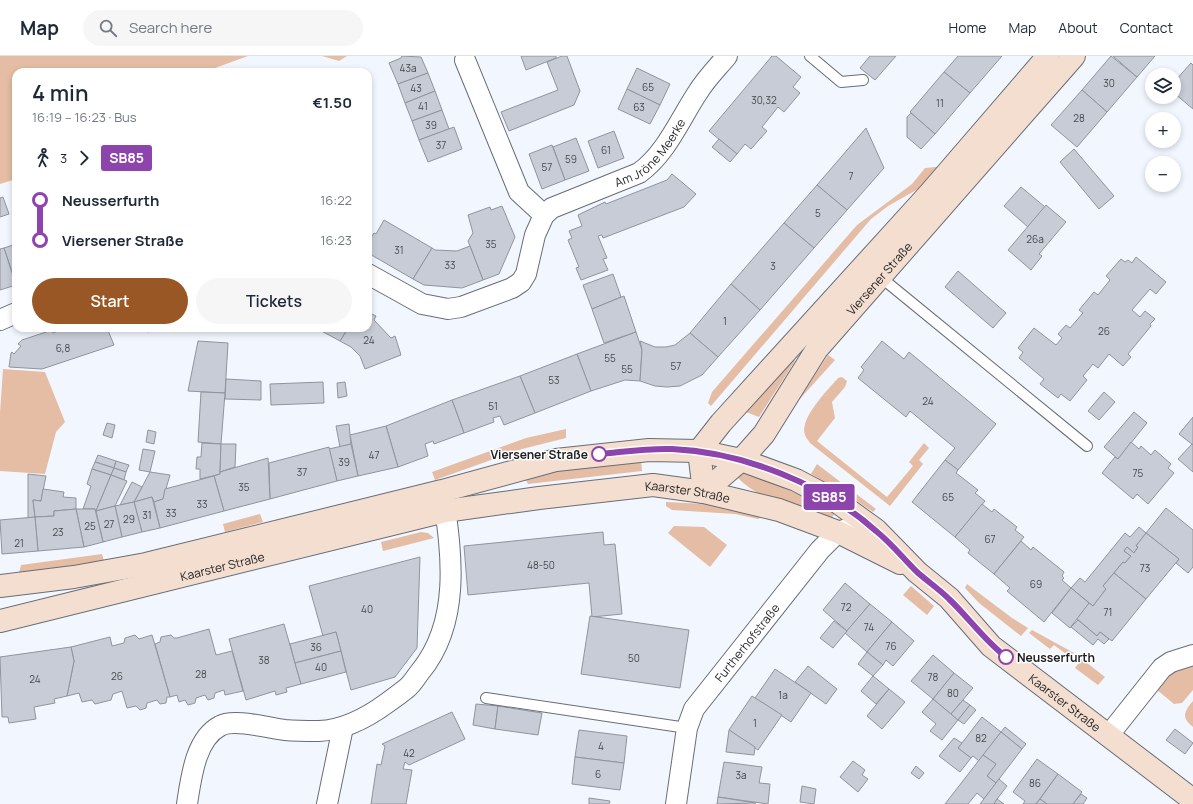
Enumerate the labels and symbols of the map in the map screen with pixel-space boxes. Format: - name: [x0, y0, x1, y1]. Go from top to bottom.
- house number: 43a: [400, 61, 416, 75]
- house number: 30: [1103, 76, 1115, 90]
- house number: 65: [642, 80, 654, 94]
- house number: 43: [410, 81, 422, 95]
- house number: 30,32: [751, 93, 777, 107]
- house number: 11: [936, 96, 944, 110]
- house number: 41: [418, 99, 428, 113]
- house number: 63: [633, 100, 645, 114]
- house number: 28: [1073, 111, 1085, 125]
- street label: Am Jröne Meerke: [612, 115, 689, 191]
- house number: 39: [425, 118, 437, 132]
- house number: 37: [436, 138, 446, 152]
- house number: 61: [601, 143, 611, 157]
- house number: 59: [565, 152, 577, 166]
- house number: 57: [542, 160, 552, 174]
- house number: 7: [848, 169, 854, 183]
- house number: 5: [815, 206, 821, 220]
- house number: 26a: [1026, 232, 1044, 246]
- house number: 35: [485, 237, 497, 251]
- street label: Viersener Straße: [842, 238, 916, 318]
- house number: 31: [394, 243, 404, 257]
- house number: 33: [444, 258, 456, 272]
- house number: 3: [770, 259, 776, 273]
- house number: 1: [723, 314, 727, 328]
- house number: 26: [1098, 324, 1110, 338]
- house number: 24: [363, 333, 375, 347]
- house number: 6,8: [56, 341, 71, 355]
- house number: 55: [604, 351, 616, 365]
- house number: 57: [671, 359, 681, 373]
- house number: 55: [621, 362, 633, 376]
- house number: 53: [548, 373, 560, 387]
- house number: 24: [922, 394, 934, 408]
- house number: 51: [488, 399, 498, 413]
- place label: Viersener Straße: [491, 446, 588, 463]
- marker: Viersener Straße: [591, 446, 607, 462]
- house number: 47: [369, 448, 379, 462]
- house number: 39: [338, 455, 350, 469]
- house number: 37: [297, 465, 307, 479]
- house number: 75: [1133, 466, 1144, 480]
- street label: Kaarster Straße: [644, 476, 732, 506]
- house number: 35: [238, 480, 250, 494]
- line badge: SB85: [801, 484, 857, 510]
- house number: 65: [942, 490, 954, 504]
- house number: 33: [196, 497, 208, 511]
- house number: 33: [165, 506, 177, 520]
- house number: 31: [142, 508, 152, 522]
- house number: 29: [123, 512, 135, 526]
- house number: 27: [104, 517, 114, 531]
- house number: 25: [84, 519, 96, 533]
- house number: 23: [52, 525, 64, 539]
- house number: 67: [984, 532, 996, 546]
- house number: 21: [14, 536, 24, 550]
- street label: Kaarster Straße: [178, 547, 266, 585]
- house number: 48-50: [527, 558, 555, 572]
- house number: 73: [1140, 561, 1150, 575]
- house number: 69: [1030, 577, 1042, 591]
- street label: Furtherhofstraße: [710, 600, 783, 685]
- house number: 72: [841, 600, 852, 614]
- house number: 40: [361, 602, 373, 616]
- house number: 71: [1104, 605, 1112, 619]
- house number: 74: [864, 620, 874, 634]
- house number: 76: [885, 639, 897, 653]
- house number: 36: [310, 640, 322, 654]
- marker: Neusserfurth: [998, 649, 1014, 665]
- place label: Neusserfurth: [1017, 649, 1095, 666]
- house number: 50: [628, 651, 640, 665]
- house number: 38: [258, 653, 270, 667]
- house number: 40: [315, 660, 327, 674]
- house number: 28: [195, 667, 207, 681]
- house number: 26: [111, 669, 123, 683]
- street label: Kaarster Straße: [1025, 669, 1104, 735]
- house number: 78: [928, 670, 939, 684]
- house number: 24: [29, 672, 41, 686]
- house number: 80: [947, 686, 959, 700]
- house number: 1a: [778, 688, 788, 702]
- house number: 1: [753, 716, 757, 730]
- house number: 82: [975, 731, 987, 745]
- house number: 4: [598, 739, 604, 753]
- house number: 42: [403, 746, 415, 760]
- house number: 6: [595, 767, 601, 781]
- house number: 3a: [735, 768, 747, 782]
- house number: 86: [1029, 776, 1041, 790]

